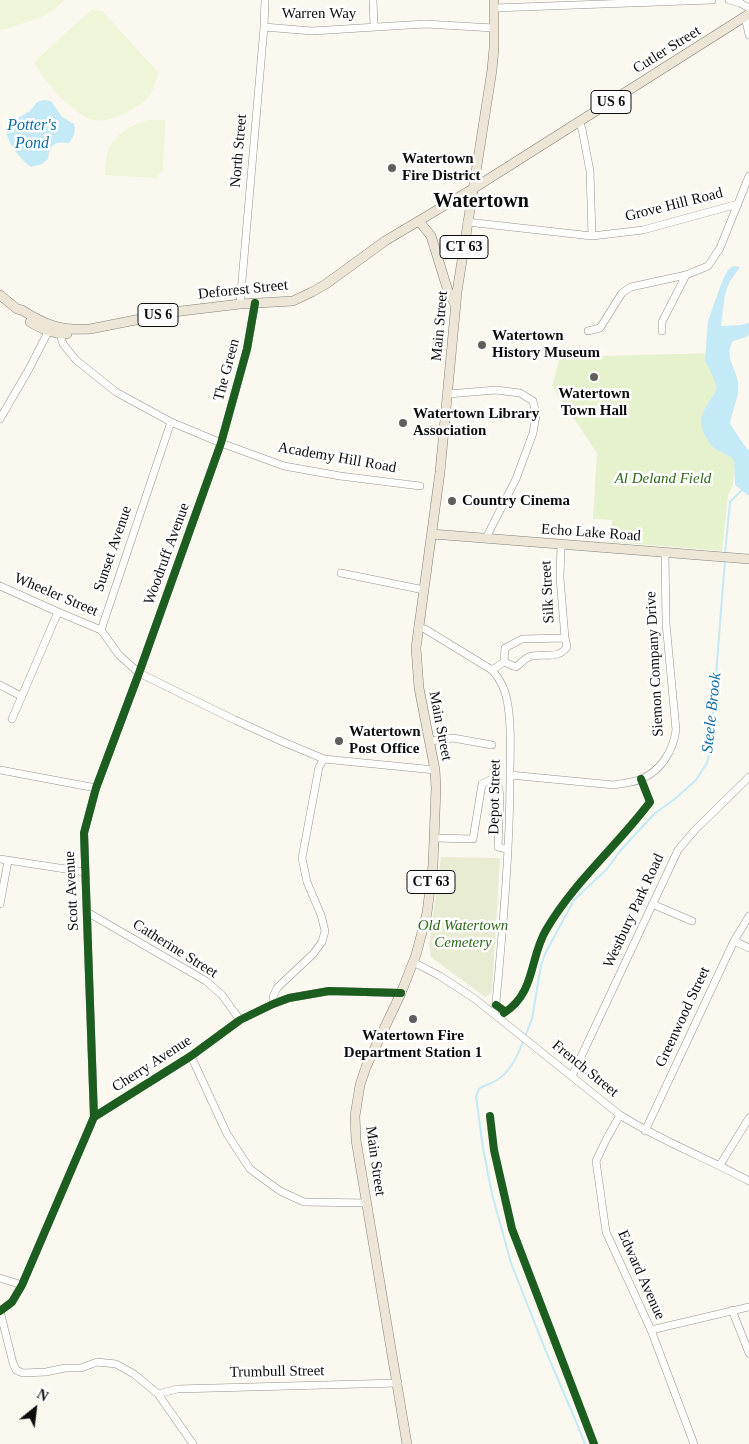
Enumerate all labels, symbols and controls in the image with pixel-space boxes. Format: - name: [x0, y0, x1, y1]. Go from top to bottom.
- street label: Warren Way: [282, 5, 356, 23]
- street label: Cutler Street: [630, 22, 704, 78]
- road number: US 6: [591, 90, 631, 114]
- street label: North Street: [227, 113, 251, 189]
- water label: Potter's Pond: [7, 116, 57, 154]
- place label: Watertown Fire District: [402, 150, 480, 185]
- marker: Watertown Fire District: [386, 162, 398, 174]
- street label: Grove Hill Road: [623, 184, 725, 226]
- district label: Watertown: [433, 190, 529, 214]
- road number: CT 63: [440, 236, 488, 258]
- street label: Deforest Street: [197, 276, 289, 304]
- street label: Main Street: [428, 290, 452, 362]
- road number: US 6: [138, 304, 178, 326]
- place label: Watertown History Museum: [492, 327, 600, 362]
- street label: The Green: [210, 337, 244, 403]
- marker: Watertown History Museum: [476, 339, 488, 351]
- marker: Watertown Town Hall: [588, 371, 600, 383]
- place label: Watertown Town Hall: [558, 385, 630, 420]
- place label: Watertown Library Association: [413, 405, 539, 440]
- marker: Watertown Library Association: [397, 417, 409, 429]
- street label: Academy Hill Road: [276, 439, 398, 477]
- park label: Al Deland Field: [615, 470, 711, 488]
- place label: Country Cinema: [462, 492, 570, 510]
- marker: Country Cinema: [446, 495, 458, 507]
- street label: Woodruff Avenue: [140, 501, 194, 607]
- street label: Sunset Avenue: [90, 504, 136, 594]
- street label: Echo Lake Road: [541, 521, 641, 545]
- street label: Silk Street: [537, 560, 559, 624]
- street label: Wheeler Street: [11, 569, 101, 621]
- street label: Siemon Company Drive: [642, 591, 668, 737]
- water label: Steele Brook: [698, 672, 726, 754]
- street label: Main Street: [424, 690, 456, 762]
- place label: Watertown Post Office: [349, 723, 421, 758]
- marker: Watertown Post Office: [333, 735, 345, 747]
- street label: Depot Street: [485, 759, 505, 835]
- street label: Scott Avenue: [61, 851, 83, 931]
- street label: Westbury Park Road: [600, 851, 668, 971]
- road number: CT 63: [407, 870, 455, 894]
- street label: Catherine Street: [129, 916, 221, 982]
- park label: Old Watertown Cemetery: [418, 917, 508, 952]
- street label: Greenwood Street: [652, 964, 714, 1070]
- marker: Watertown Fire Department Station 1: [407, 1013, 419, 1025]
- place label: Watertown Fire Department Station 1: [344, 1027, 482, 1062]
- street label: Cherry Avenue: [109, 1032, 195, 1096]
- street label: French Street: [548, 1037, 622, 1101]
- street label: Main Street: [361, 1125, 389, 1197]
- street label: Edward Avenue: [613, 1228, 669, 1322]
- street label: Trumbull Street: [229, 1362, 325, 1382]
- north arrow: [10, 1384, 60, 1434]
- text: N: [34, 1386, 51, 1404]

